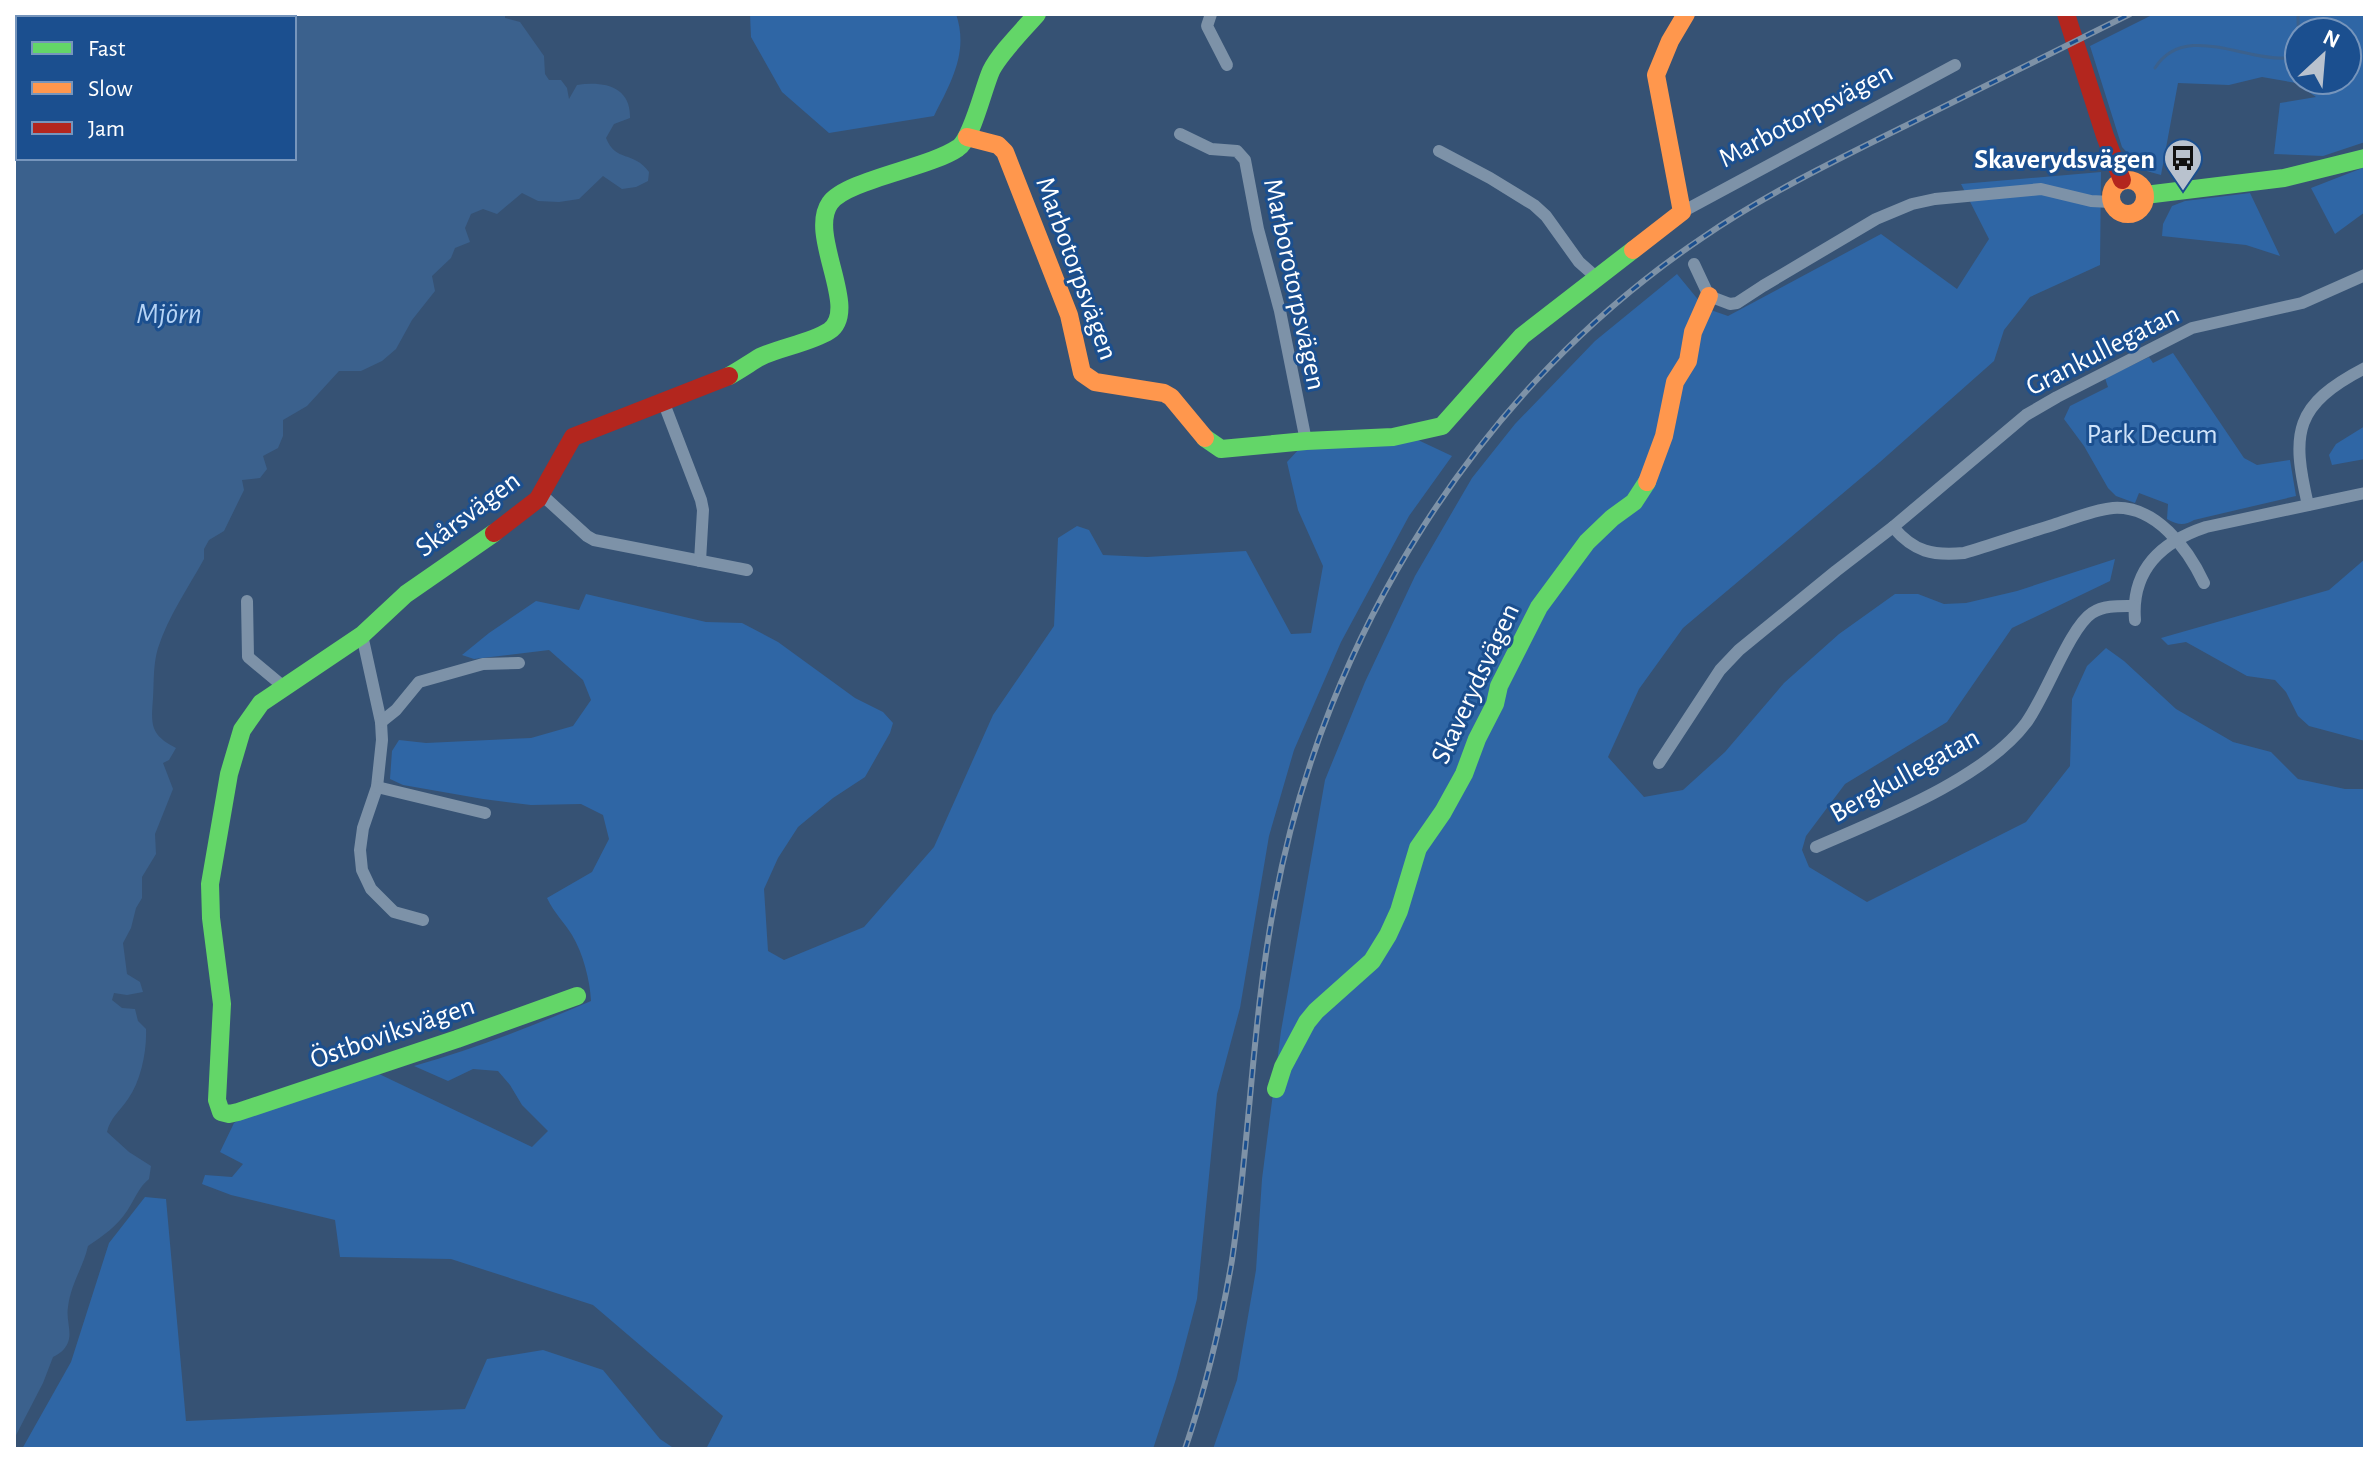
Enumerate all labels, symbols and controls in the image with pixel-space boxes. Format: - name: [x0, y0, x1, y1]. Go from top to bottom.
- legend: [16, 16, 296, 160]
- north arrow: [2283, 16, 2363, 96]
- text: N: [2320, 26, 2343, 52]
- text: Fast: [88, 37, 126, 61]
- street label: Marbotorpsvägen: [1714, 58, 1898, 173]
- text: Slow: [88, 77, 133, 101]
- text: Jam: [88, 117, 125, 141]
- bus stop icon: Skaverydsvägen: [2162, 137, 2204, 192]
- place label: Skaverydsvägen: [1974, 146, 2155, 174]
- street label: Marbotorpsvägen: [1030, 173, 1122, 364]
- street label: Marborotorpsvägen: [1258, 176, 1330, 393]
- water label: Mjörn: [136, 299, 202, 329]
- street label: Grankullegatan: [2022, 300, 2184, 401]
- park label: Park Decum: [2086, 421, 2218, 449]
- street label: Skårsvägen: [411, 467, 526, 563]
- street label: Skaverydsvägen: [1427, 599, 1525, 768]
- street label: Bergkullegatan: [1826, 723, 1984, 828]
- street label: Östboviksvägen: [306, 990, 478, 1074]

